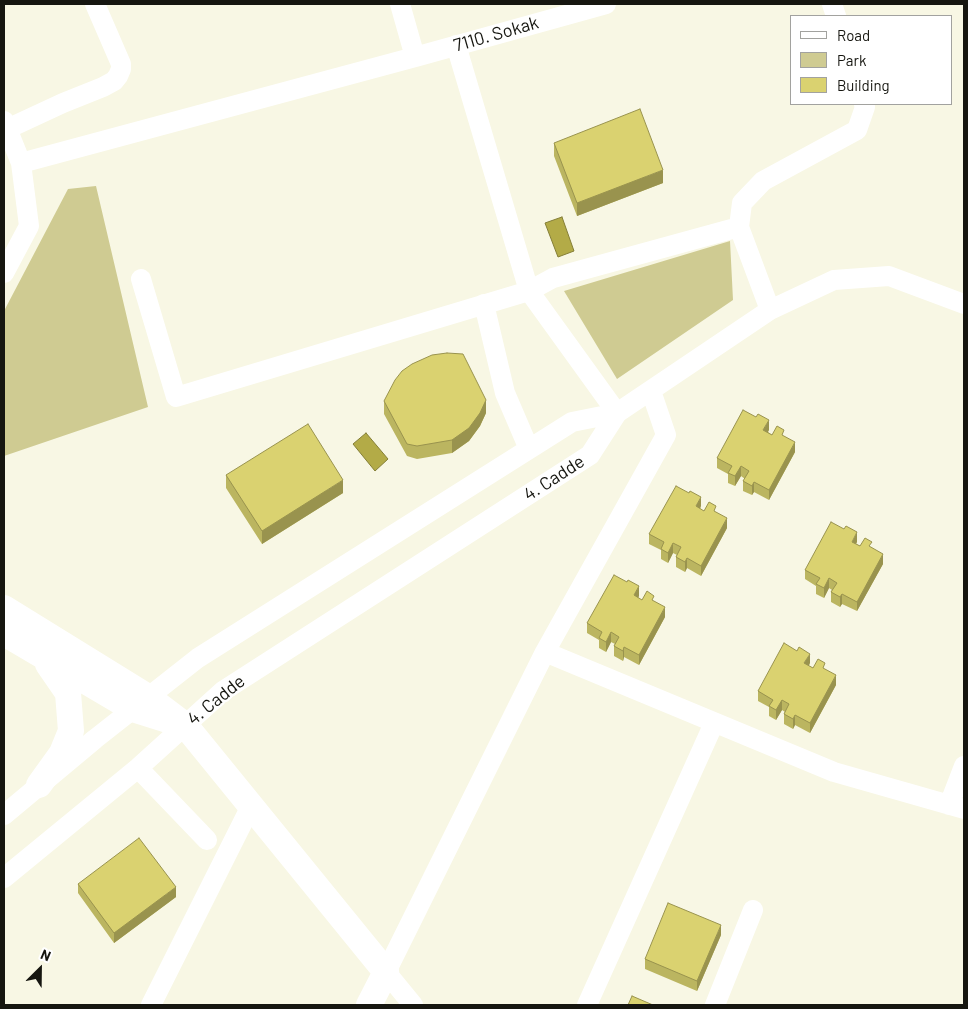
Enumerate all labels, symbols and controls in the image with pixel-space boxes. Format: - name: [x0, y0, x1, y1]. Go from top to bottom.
- street label: 7110. Sokak: [451, 12, 541, 56]
- legend: [790, 15, 953, 105]
- text: Road: [837, 26, 870, 44]
- text: Park: [837, 51, 866, 69]
- text: Building: [837, 76, 890, 94]
- street label: 4. Cadde: [520, 450, 588, 506]
- street label: 4. Cadde: [183, 670, 249, 730]
- north arrow: [15, 944, 65, 994]
- text: N: [38, 945, 54, 964]

